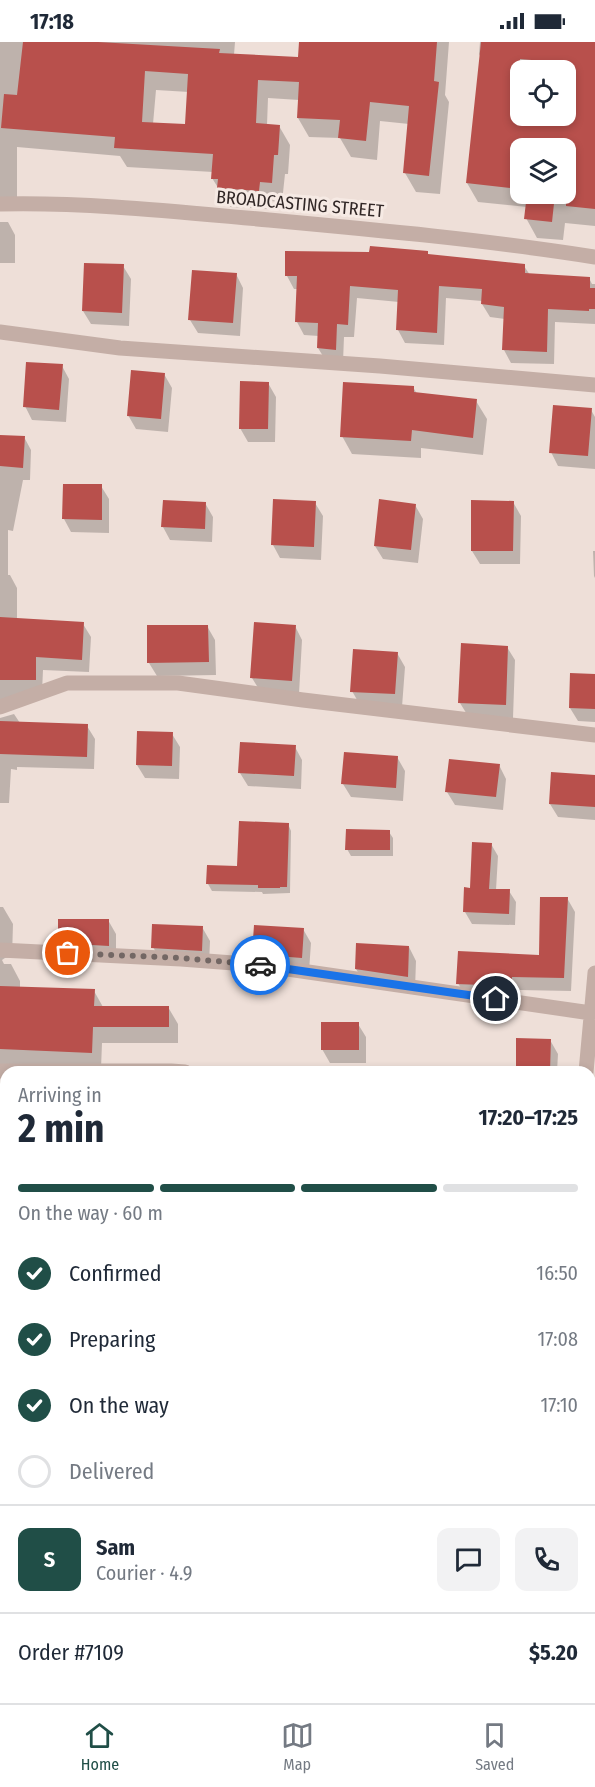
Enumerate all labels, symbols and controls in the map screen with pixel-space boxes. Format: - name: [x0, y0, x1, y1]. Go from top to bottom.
- text: 17:18: [30, 8, 74, 35]
- map controls: [510, 60, 576, 204]
- button: locate: [510, 60, 576, 126]
- button: layers: [510, 138, 576, 204]
- street label: BROADCASTING STREET: [215, 186, 385, 222]
- pin: [42, 927, 93, 978]
- courier: [230, 935, 290, 995]
- icon: bag: [51, 936, 84, 969]
- icon: car: [244, 949, 277, 982]
- pin: [470, 973, 521, 1024]
- icon: home: [479, 982, 512, 1015]
- text: Arriving in: [18, 1083, 102, 1107]
- text: 17:20–17:25: [478, 1104, 578, 1131]
- text: 2 min: [18, 1106, 104, 1152]
- text: On the way · 60 m: [18, 1201, 163, 1225]
- icon: check: [18, 1257, 51, 1290]
- text: Confirmed: [69, 1260, 162, 1287]
- text: 16:50: [536, 1261, 578, 1285]
- icon: check: [18, 1323, 51, 1356]
- text: Preparing: [69, 1326, 155, 1353]
- text: 17:08: [537, 1327, 578, 1351]
- icon: check: [18, 1389, 51, 1422]
- text: On the way: [69, 1392, 169, 1419]
- text: 17:10: [540, 1393, 578, 1417]
- text: Delivered: [69, 1458, 154, 1485]
- button: chat: [437, 1528, 500, 1591]
- button: phone: [515, 1528, 578, 1591]
- text: Sam: [96, 1534, 135, 1561]
- text: S: [44, 1546, 55, 1573]
- text: Courier · 4.9: [96, 1561, 192, 1585]
- text: Order #7109: [18, 1639, 124, 1666]
- text: $5.20: [529, 1639, 578, 1666]
- tab: Home: [81, 1719, 119, 1774]
- tab: Map: [281, 1719, 314, 1774]
- tab: Saved: [475, 1719, 514, 1774]

